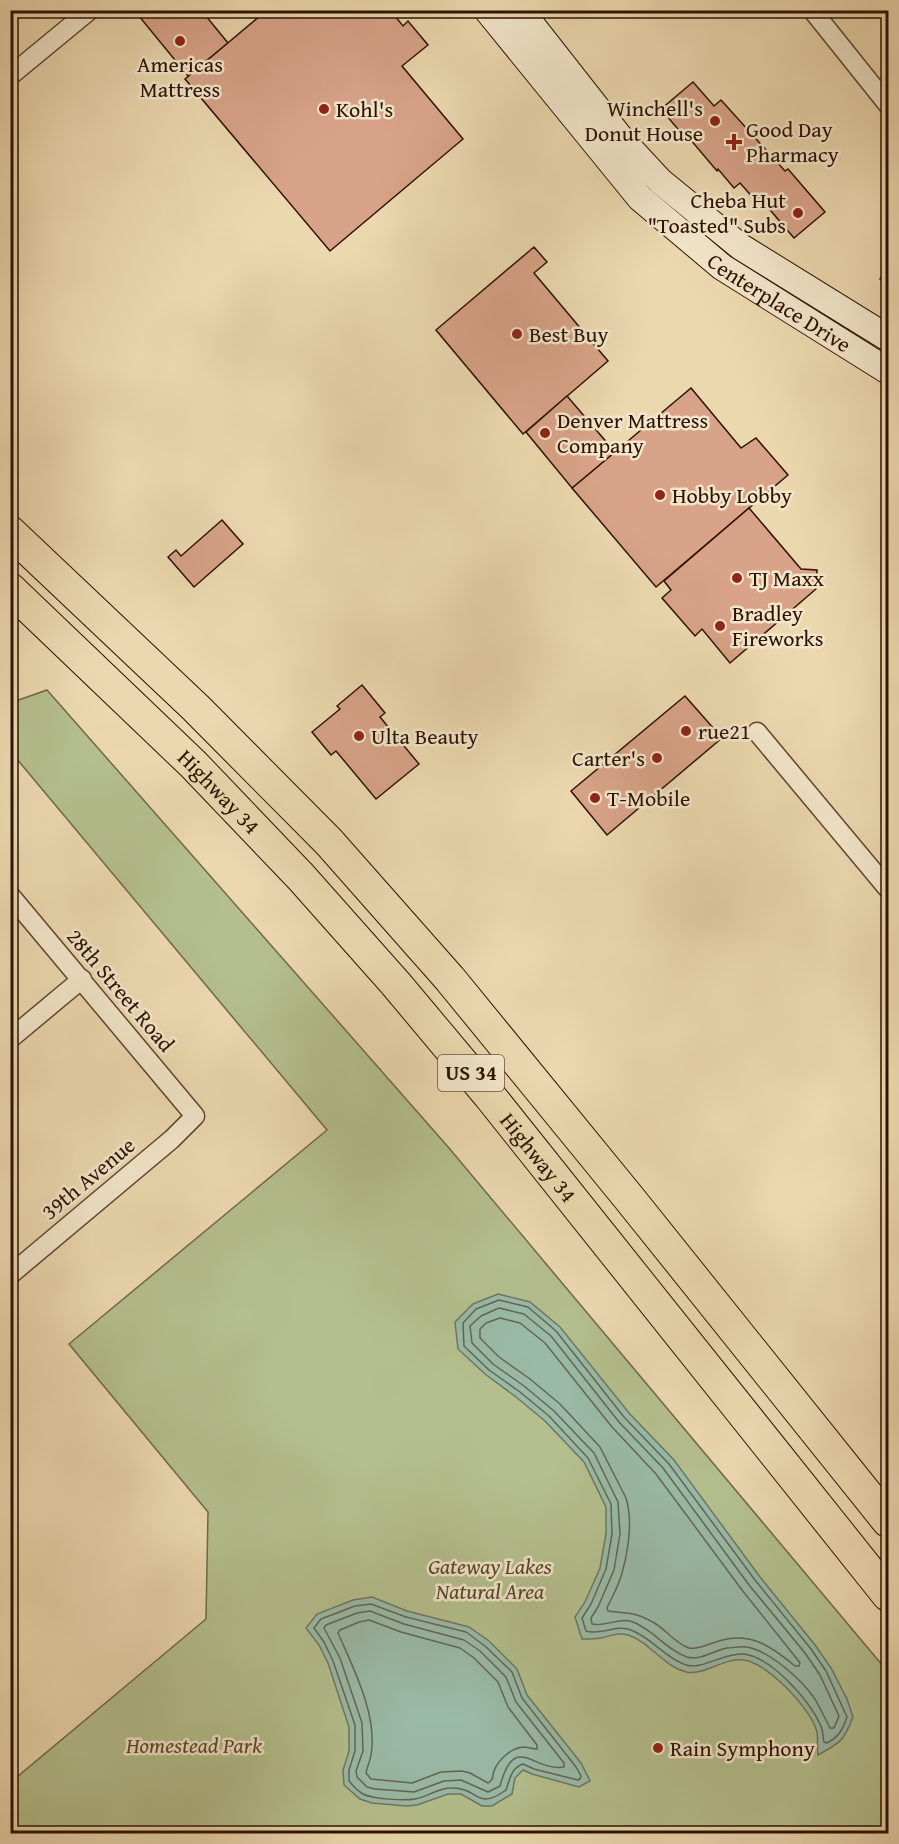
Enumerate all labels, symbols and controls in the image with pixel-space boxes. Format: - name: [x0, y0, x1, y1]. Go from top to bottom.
- marker: Americas Mattress: [173, 34, 187, 48]
- place label: Americas Mattress: [137, 48, 223, 105]
- place label: Winchell's Donut House: [585, 92, 703, 149]
- place label: Kohl's: [336, 93, 393, 125]
- marker: Kohl's: [317, 102, 331, 116]
- place label: Good Day Pharmacy: [746, 113, 839, 170]
- marker: Winchell's Donut House: [708, 114, 722, 128]
- marker: Good Day Pharmacy: [727, 135, 741, 149]
- place label: Cheba Hut "Toasted" Subs: [647, 184, 786, 241]
- marker: Cheba Hut "Toasted" Subs: [791, 206, 805, 220]
- street label: Centerplace Drive: [700, 245, 857, 360]
- place label: Best Buy: [529, 318, 609, 350]
- marker: Best Buy: [510, 327, 524, 341]
- place label: Denver Mattress Company: [557, 404, 708, 461]
- marker: Denver Mattress Company: [538, 426, 552, 440]
- place label: Hobby Lobby: [672, 479, 792, 511]
- marker: Hobby Lobby: [653, 488, 667, 502]
- place label: TJ Maxx: [749, 562, 825, 594]
- marker: TJ Maxx: [730, 571, 744, 585]
- place label: Bradley Fireworks: [732, 597, 823, 654]
- marker: Bradley Fireworks: [713, 619, 727, 633]
- place label: rue21: [698, 715, 750, 747]
- place label: Ulta Beauty: [371, 720, 479, 752]
- marker: rue21: [679, 724, 693, 738]
- marker: Ulta Beauty: [352, 729, 366, 743]
- street label: Highway 34: [171, 742, 268, 841]
- place label: Carter's: [572, 742, 645, 774]
- marker: Carter's: [650, 751, 664, 765]
- place label: T-Mobile: [607, 782, 690, 814]
- marker: T-Mobile: [588, 791, 602, 805]
- street label: 28th Street Road: [60, 921, 182, 1059]
- road number: US 34: [438, 1055, 504, 1091]
- street label: Highway 34: [493, 1105, 584, 1209]
- street label: 39th Avenue: [34, 1129, 142, 1227]
- park label: Gateway Lakes Natural Area: [428, 1550, 552, 1607]
- park label: Homestead Park: [125, 1729, 263, 1761]
- place label: Rain Symphony: [670, 1732, 815, 1764]
- marker: Rain Symphony: [651, 1741, 665, 1755]

